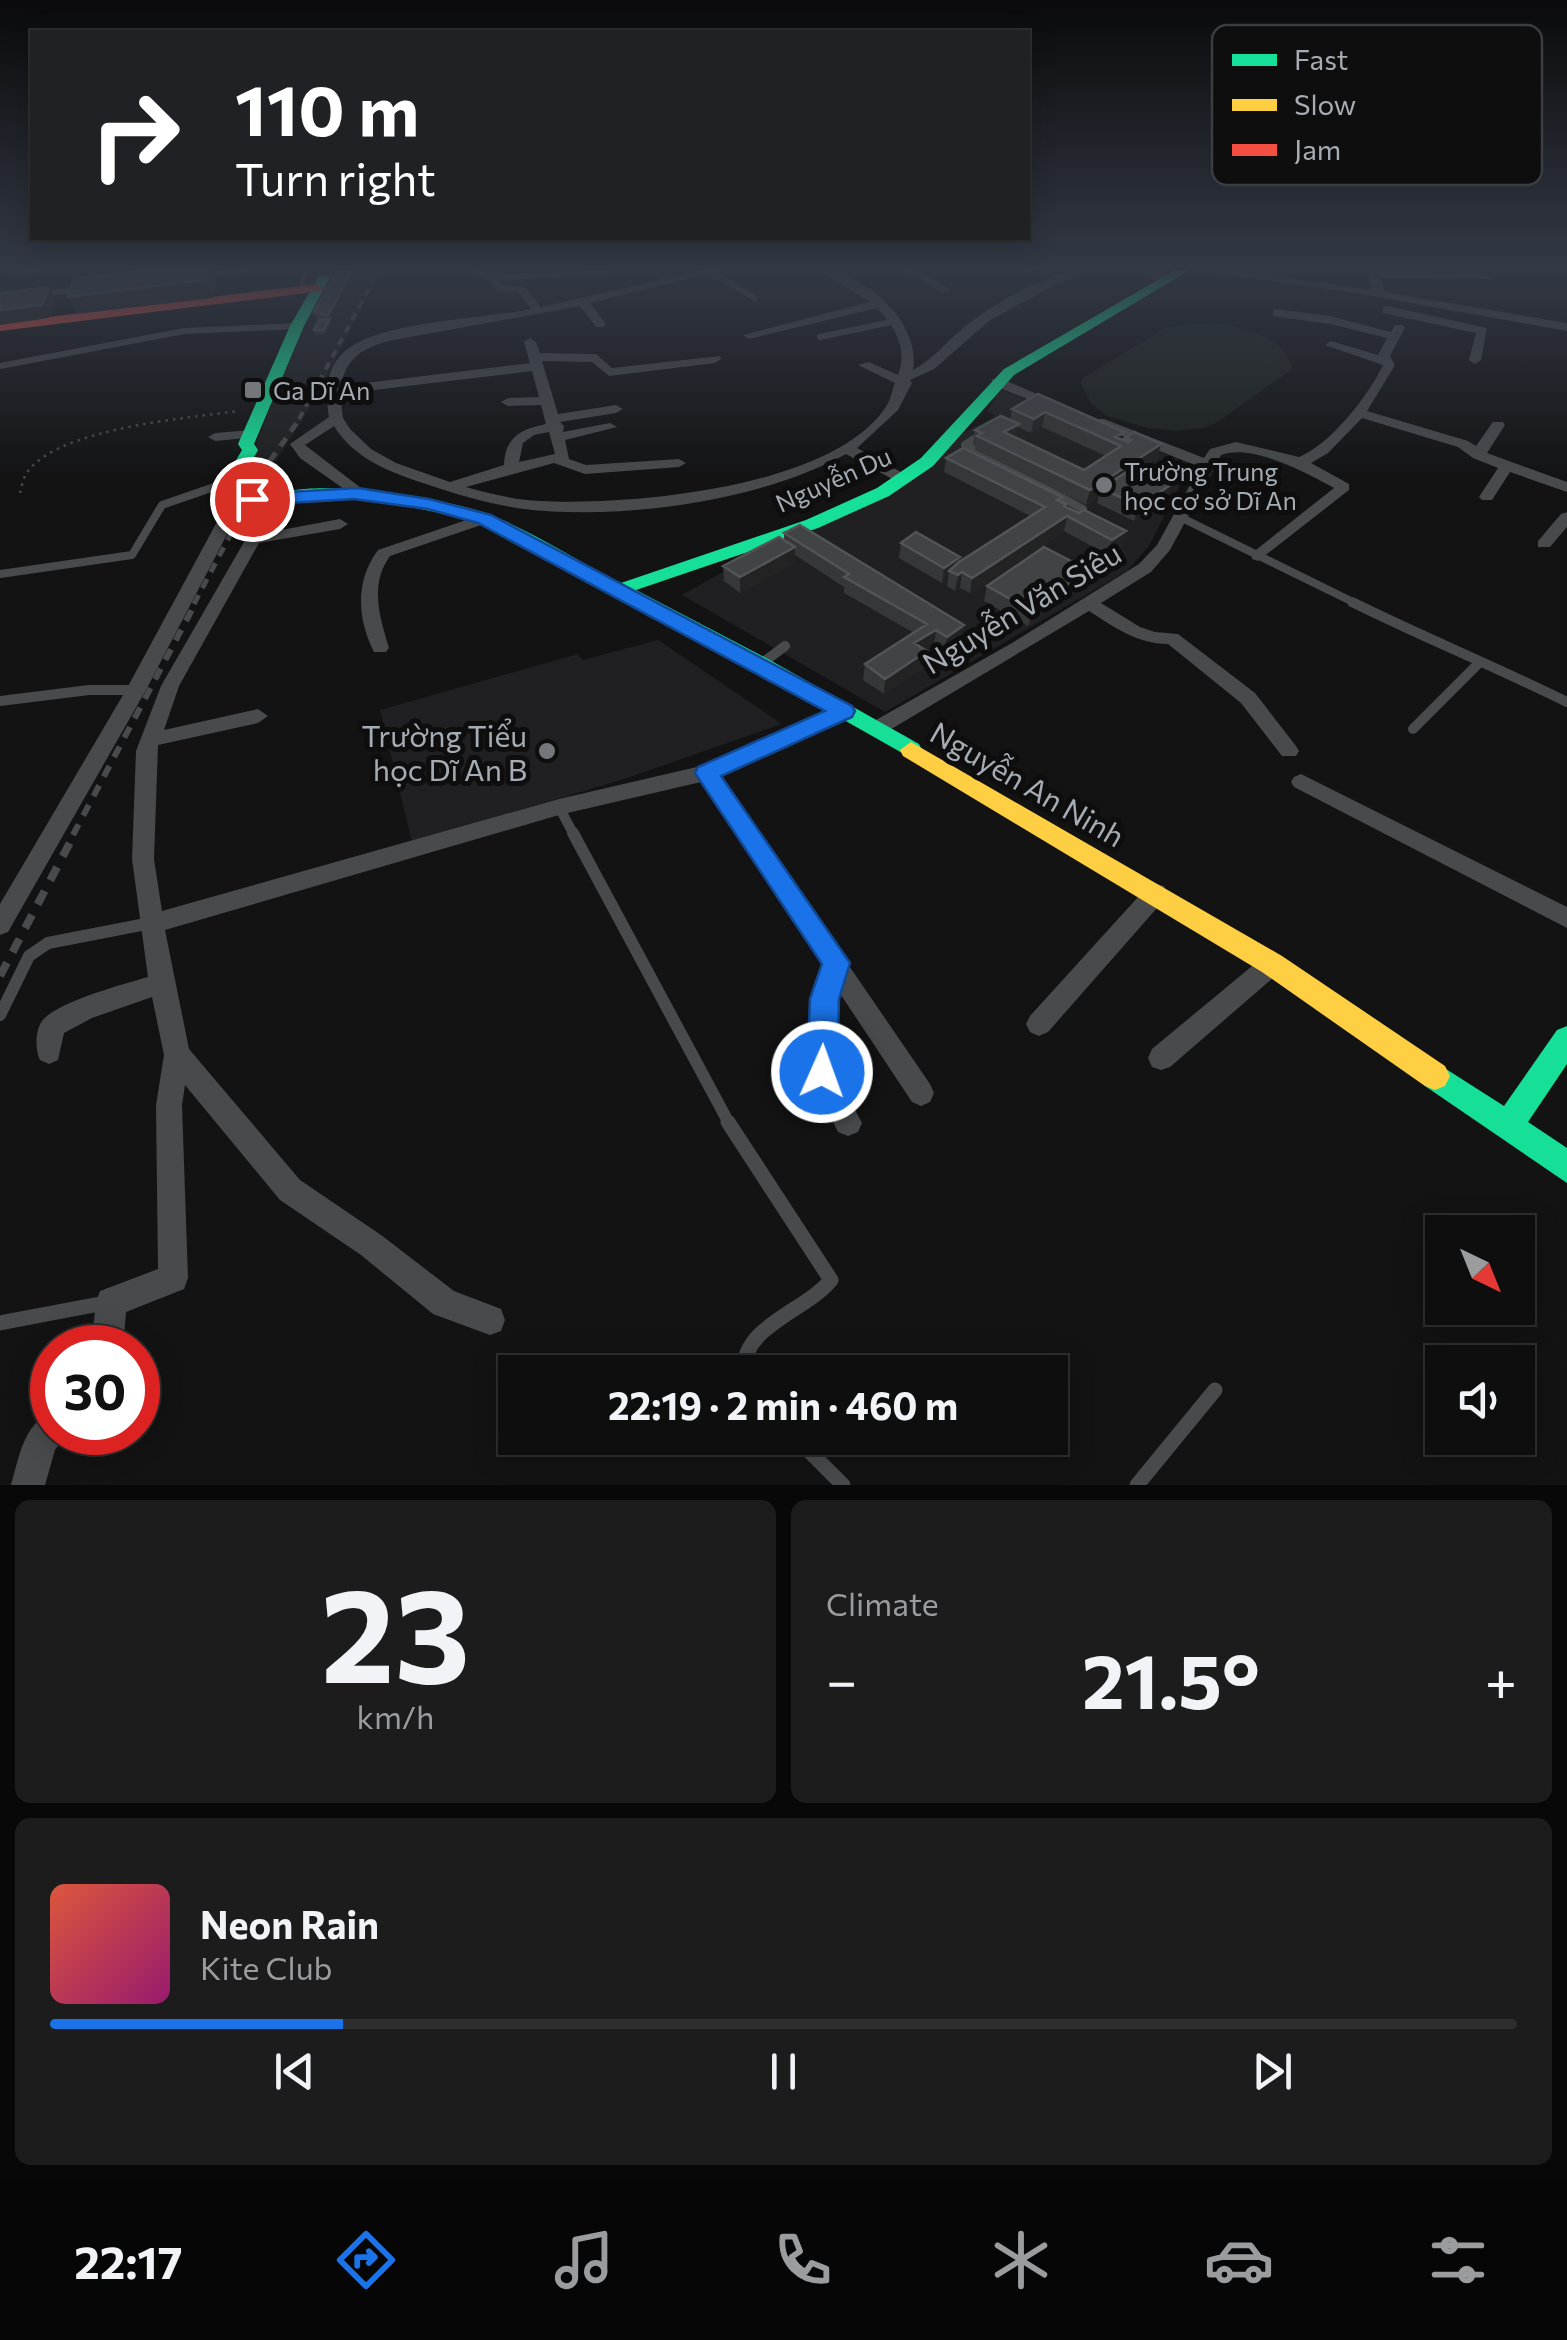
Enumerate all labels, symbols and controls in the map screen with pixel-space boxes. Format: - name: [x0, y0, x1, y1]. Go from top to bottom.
- legend: [1212, 25, 1542, 185]
- text: Fast: [1294, 42, 1348, 76]
- text: 110 m: [235, 65, 419, 150]
- icon: right: [70, 70, 200, 200]
- text: Slow: [1294, 87, 1356, 121]
- text: Jam: [1294, 132, 1341, 166]
- text: Turn right: [235, 150, 436, 205]
- place label: Ga Dĩ An: [273, 375, 370, 405]
- marker: Ga Dĩ An: [242, 379, 264, 401]
- street label: Nguyễn Du: [770, 440, 896, 518]
- place label: Trường Trung học cơ sở Dĩ An: [1124, 456, 1297, 515]
- pin: [210, 457, 295, 542]
- icon: arrive: [225, 472, 280, 527]
- marker: Trường Trung học cơ sở Dĩ An: [1093, 474, 1115, 496]
- street label: Nguyễn Văn Siêu: [915, 533, 1127, 681]
- street label: Nguyễn An Ninh: [924, 713, 1132, 853]
- place label: Trường Tiểu học Dĩ An B: [362, 716, 527, 787]
- marker: Trường Tiểu học Dĩ An B: [536, 740, 558, 762]
- position arrow: [770, 1020, 874, 1124]
- north arrow: [1425, 1215, 1535, 1325]
- map controls: [1425, 1215, 1535, 1455]
- speed limit sign: 30: [30, 1325, 160, 1455]
- button: sound: [1425, 1345, 1535, 1455]
- text: 22:19 · 2 min · 460 m: [608, 1381, 958, 1428]
- text: 23: [321, 1551, 470, 1710]
- text: Climate: [826, 1583, 939, 1623]
- text: 21.5°: [1082, 1633, 1260, 1724]
- text: −: [826, 1645, 857, 1712]
- text: +: [1485, 1645, 1517, 1712]
- text: km/h: [357, 1696, 434, 1736]
- text: Neon Rain: [200, 1900, 379, 1947]
- text: Kite Club: [200, 1947, 332, 1987]
- icon: previous: [267, 2044, 322, 2099]
- icon: pause: [756, 2044, 811, 2099]
- icon: next: [1245, 2044, 1300, 2099]
- icon: directions: [331, 2225, 401, 2295]
- icon: music: [549, 2225, 619, 2295]
- icon: phone: [768, 2225, 838, 2295]
- icon: climate: [986, 2225, 1056, 2295]
- icon: car: [1204, 2225, 1274, 2295]
- icon: filters: [1423, 2225, 1493, 2295]
- text: 22:17: [74, 2233, 182, 2288]

